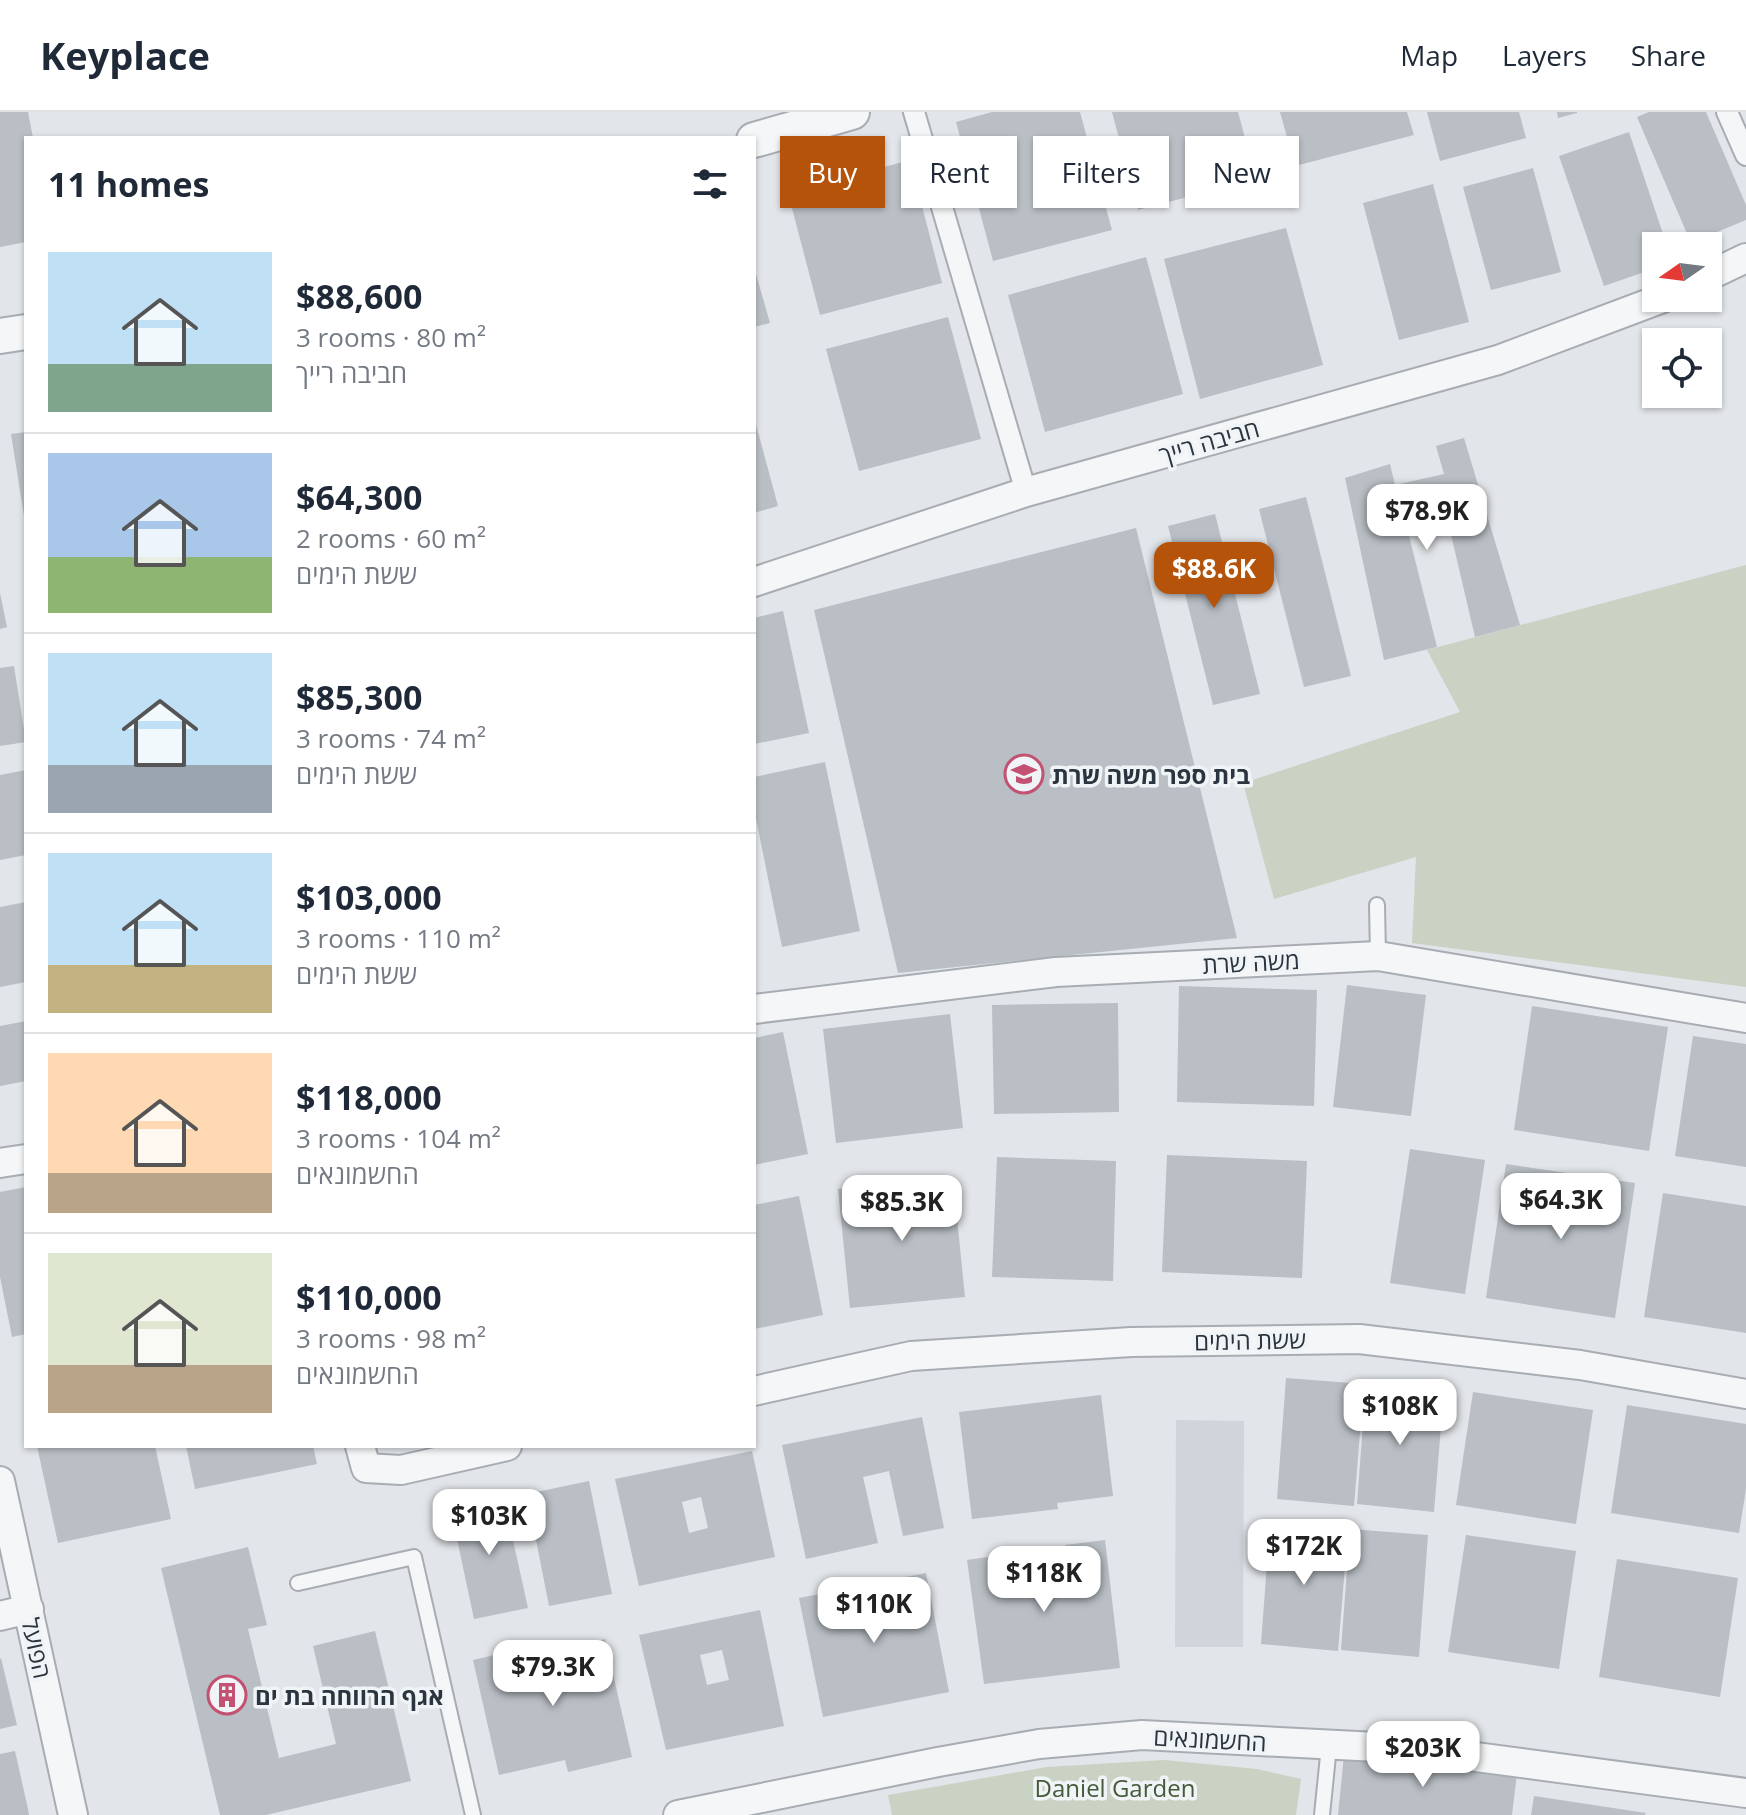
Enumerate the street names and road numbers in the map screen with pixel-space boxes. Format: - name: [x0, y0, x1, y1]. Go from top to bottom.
- street label: חביבה רייך: [1155, 411, 1263, 471]
- street label: משה שרת: [1202, 943, 1300, 981]
- street label: ששת הימים: [1194, 1323, 1306, 1357]
- street label: הפועל: [15, 1615, 59, 1681]
- street label: החשמונאים: [1153, 1720, 1267, 1758]

